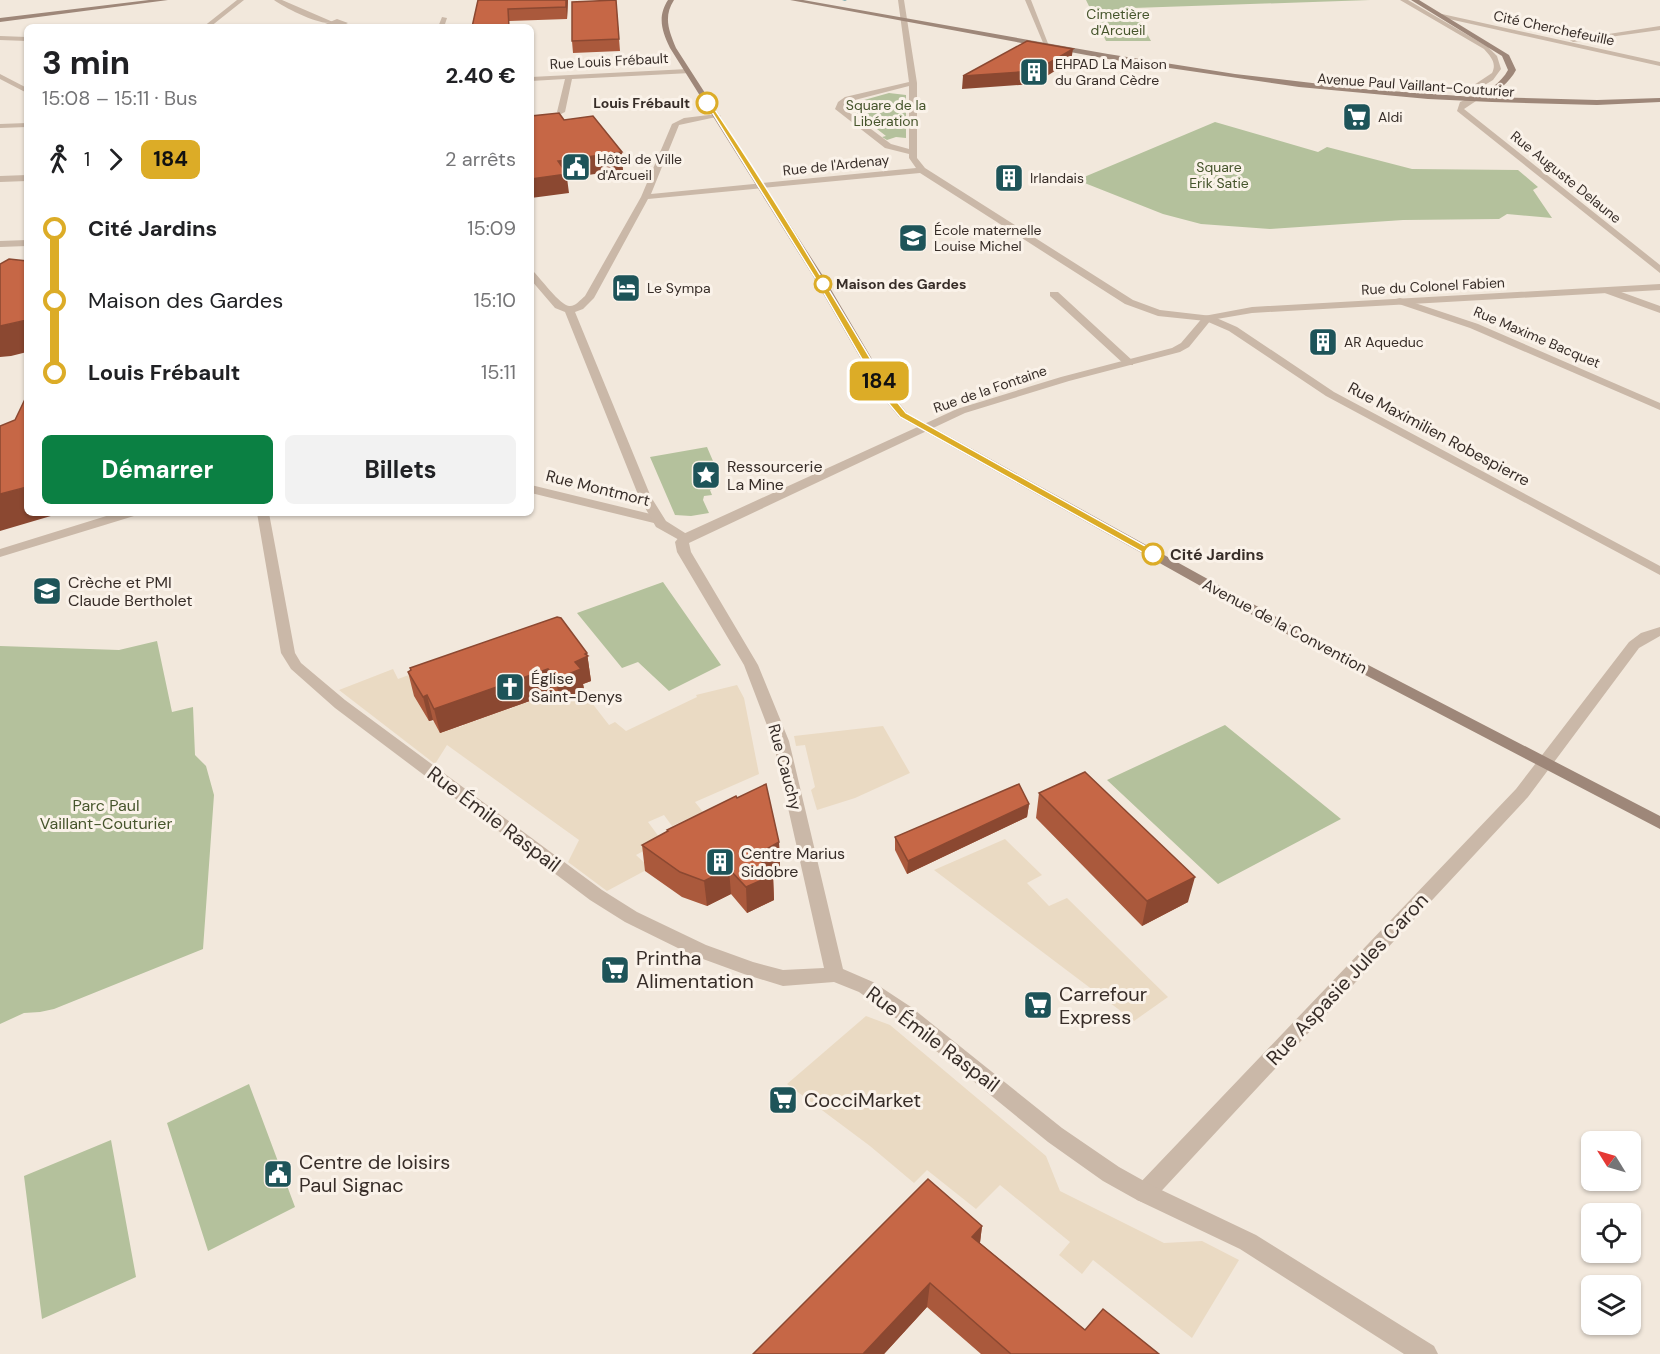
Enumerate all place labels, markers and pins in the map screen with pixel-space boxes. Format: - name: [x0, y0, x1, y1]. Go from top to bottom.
- place label: EHPAD La Maison du Grand Cèdre: [1055, 55, 1167, 89]
- building icon: EHPAD La Maison du Grand Cèdre: [1018, 56, 1050, 88]
- marker: Louis Frébault: [696, 92, 718, 114]
- place label: Louis Frébault: [593, 94, 690, 112]
- supermarket icon: Aldi: [1341, 101, 1373, 133]
- place label: Aldi: [1378, 108, 1403, 126]
- place label: Hôtel de Ville d'Arcueil: [597, 150, 682, 184]
- public building icon: Hôtel de Ville d'Arcueil: [560, 151, 592, 183]
- building icon: Irlandais: [993, 162, 1025, 194]
- place label: Irlandais: [1030, 169, 1084, 187]
- place label: École maternelle Louise Michel: [934, 221, 1042, 255]
- school or university icon: École maternelle Louise Michel: [897, 222, 929, 254]
- hotel icon: Le Sympa: [610, 272, 642, 304]
- marker: Maison des Gardes: [814, 275, 832, 293]
- place label: Maison des Gardes: [836, 275, 966, 293]
- place label: Le Sympa: [647, 279, 711, 297]
- building icon: AR Aqueduc: [1307, 326, 1339, 358]
- place label: AR Aqueduc: [1344, 333, 1424, 351]
- place label: Ressourcerie La Mine: [727, 456, 823, 495]
- place icon: Ressourcerie La Mine: [690, 459, 722, 491]
- marker: Cité Jardins: [1142, 543, 1164, 565]
- place label: Cité Jardins: [1170, 544, 1264, 565]
- place label: Crèche et PMI Claude Bertholet: [68, 572, 193, 611]
- school or university icon: Crèche et PMI Claude Bertholet: [31, 575, 63, 607]
- place label: Église Saint-Denys: [531, 668, 622, 707]
- church icon: Église Saint-Denys: [494, 671, 526, 703]
- place label: Centre Marius Sidobre: [741, 843, 845, 882]
- building icon: Centre Marius Sidobre: [704, 846, 736, 878]
- place label: Printha Alimentation: [636, 945, 754, 994]
- supermarket icon: Printha Alimentation: [599, 954, 631, 986]
- place label: Carrefour Express: [1059, 981, 1147, 1030]
- supermarket icon: Carrefour Express: [1022, 989, 1054, 1021]
- supermarket icon: CocciMarket: [767, 1084, 799, 1116]
- place label: CocciMarket: [804, 1087, 921, 1113]
- place label: Centre de loisirs Paul Signac: [299, 1149, 450, 1198]
- public building icon: Centre de loisirs Paul Signac: [262, 1158, 294, 1190]

